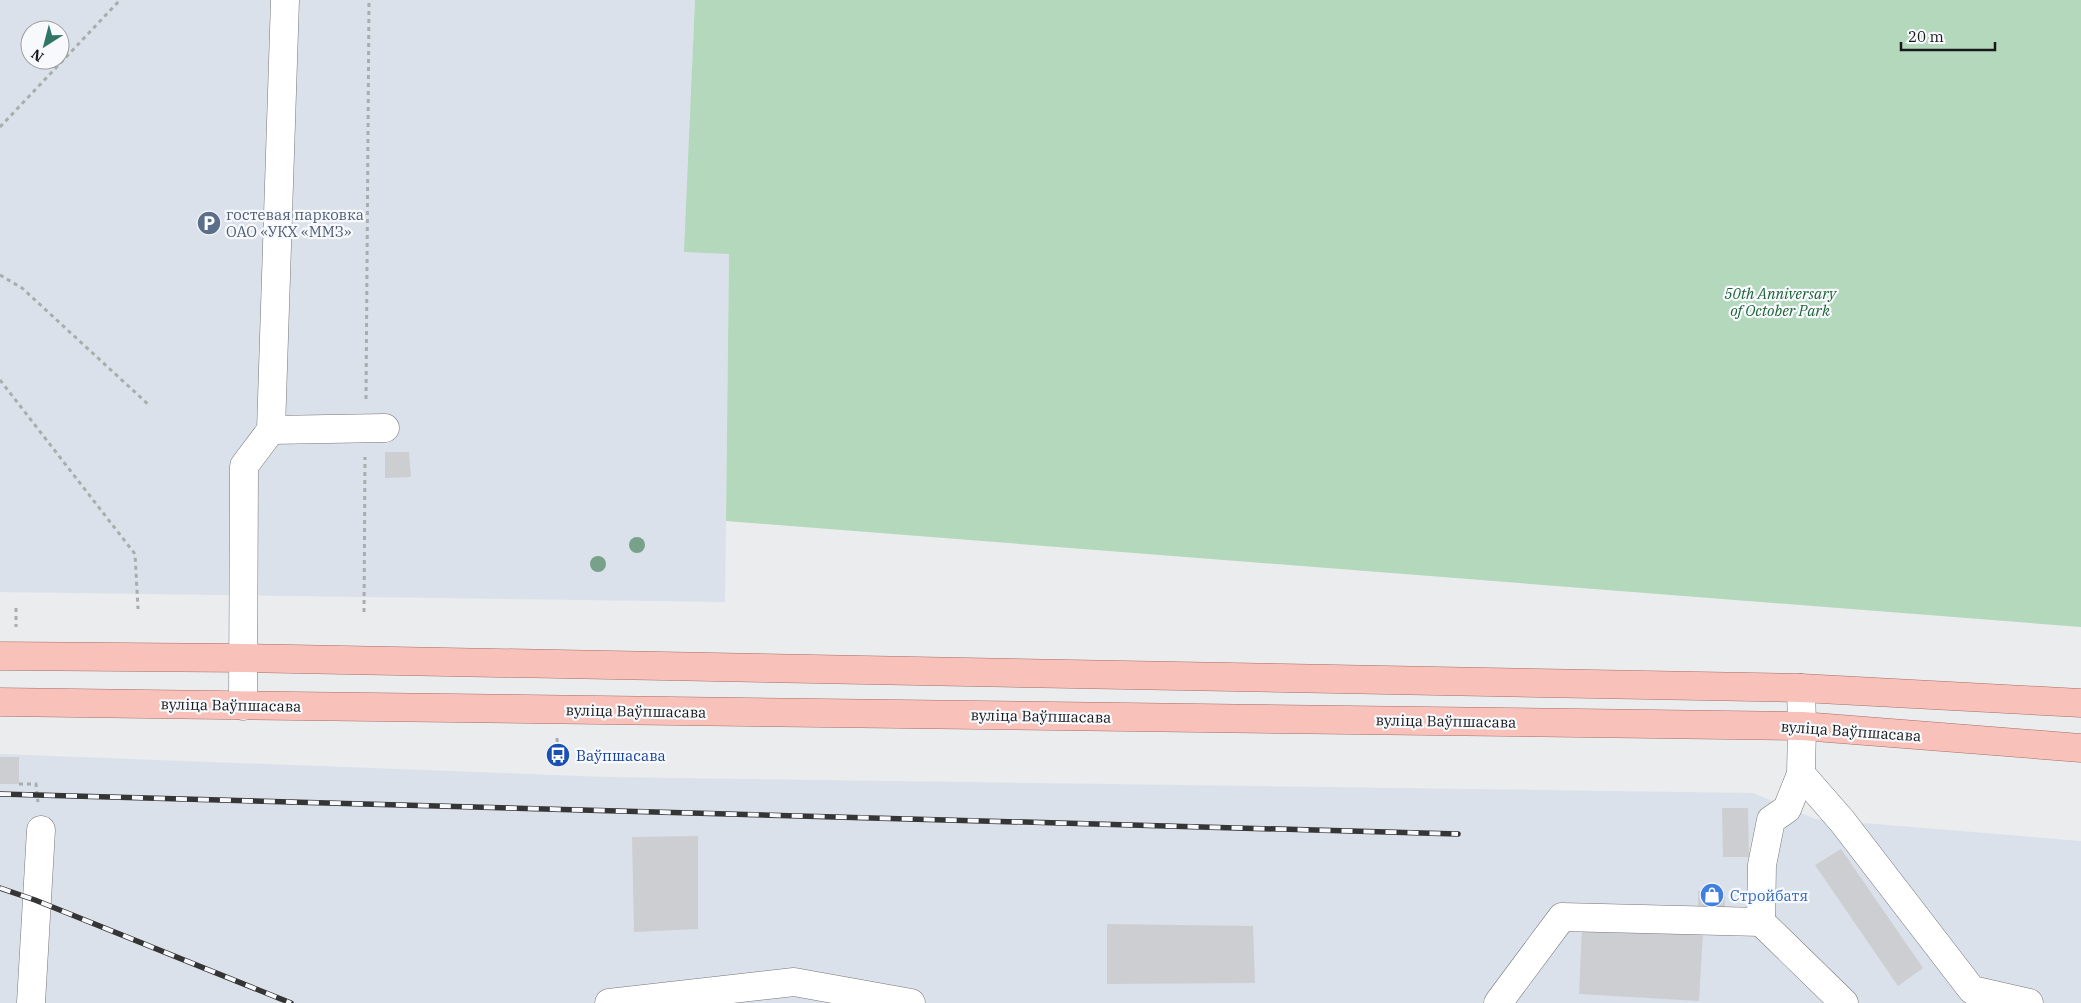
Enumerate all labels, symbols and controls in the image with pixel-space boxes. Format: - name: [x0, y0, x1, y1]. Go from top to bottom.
- north arrow: [20, 20, 70, 70]
- scale bar: [1901, 20, 1995, 52]
- text: 20 m: [1908, 27, 1944, 46]
- text: N: [28, 45, 47, 66]
- place label: гостевая парковка ОАО «УКХ «ММЗ»: [226, 205, 364, 241]
- parking icon: гостевая парковка ОАО «УКХ «ММЗ»: [196, 210, 222, 236]
- park label: 50th Anniversary of October Park: [1724, 284, 1837, 320]
- street label: вуліца Ваўпшасава: [160, 694, 302, 716]
- street label: вуліца Ваўпшасава: [565, 700, 707, 722]
- street label: вуліца Ваўпшасава: [970, 705, 1112, 727]
- street label: вуліца Ваўпшасава: [1375, 710, 1517, 732]
- street label: вуліца Ваўпшасава: [1780, 717, 1922, 745]
- bus stop icon: Ваўпшасава: [545, 742, 571, 768]
- place label: Ваўпшасава: [576, 746, 666, 765]
- shop icon: Стройбатя: [1699, 882, 1725, 908]
- place label: Стройбатя: [1730, 886, 1808, 905]

